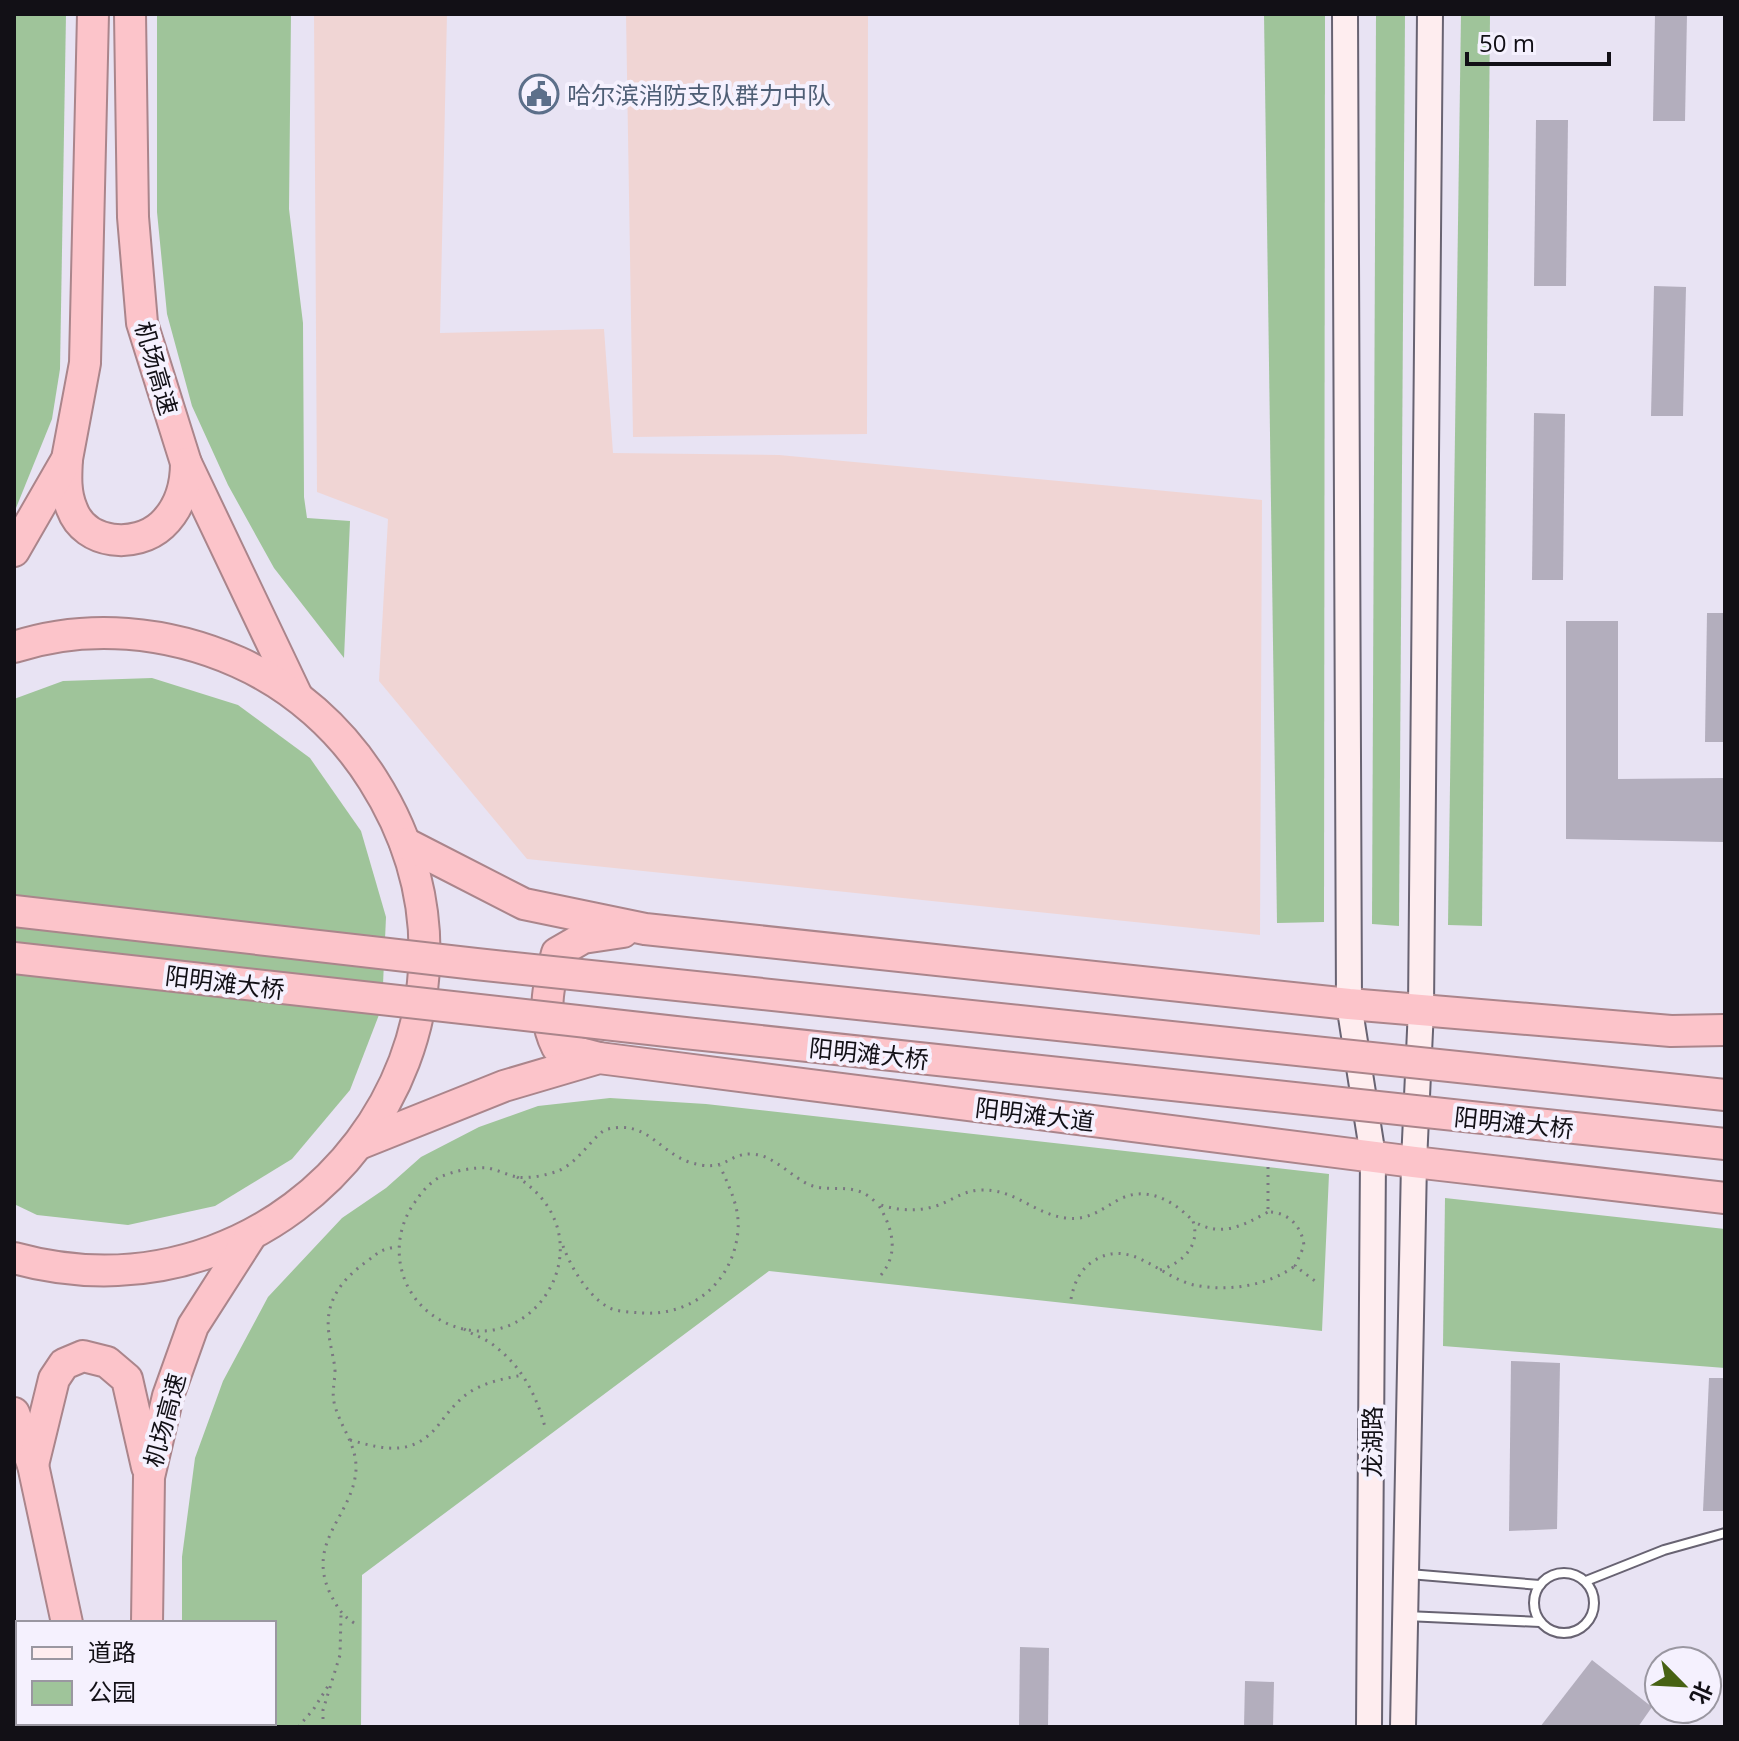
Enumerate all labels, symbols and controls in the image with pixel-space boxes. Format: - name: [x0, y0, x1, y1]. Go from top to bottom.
- scale bar: [1467, 16, 1609, 66]
- text: 50 m: [1479, 26, 1535, 59]
- public building icon: 哈尔滨消防支队群力中队: [518, 73, 560, 115]
- place label: 哈尔滨消防支队群力中队: [567, 78, 831, 111]
- street label: 机场高速: [128, 317, 186, 419]
- street label: 阳明滩大桥: [163, 958, 287, 1006]
- street label: 阳明滩大桥: [808, 1030, 930, 1076]
- street label: 阳明滩大道: [973, 1090, 1097, 1138]
- street label: 阳明滩大桥: [1453, 1099, 1575, 1145]
- street label: 机场高速: [136, 1369, 192, 1471]
- street label: 龙湖路: [1355, 1406, 1388, 1478]
- legend: [16, 1621, 276, 1725]
- text: 道路: [88, 1635, 136, 1668]
- north arrow: [1643, 1645, 1723, 1725]
- text: 公园: [88, 1675, 136, 1708]
- text: 北: [1684, 1677, 1720, 1710]

